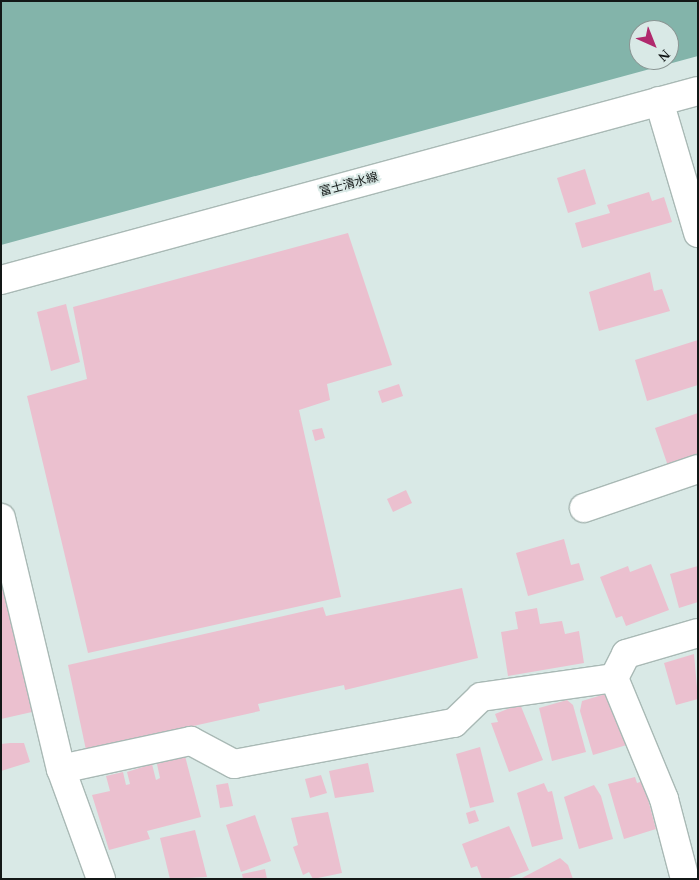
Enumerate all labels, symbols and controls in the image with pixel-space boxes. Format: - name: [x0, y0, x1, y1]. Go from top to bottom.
- north arrow: [629, 20, 679, 70]
- text: N: [655, 47, 673, 64]
- street label: 富士清水線: [318, 170, 380, 200]

